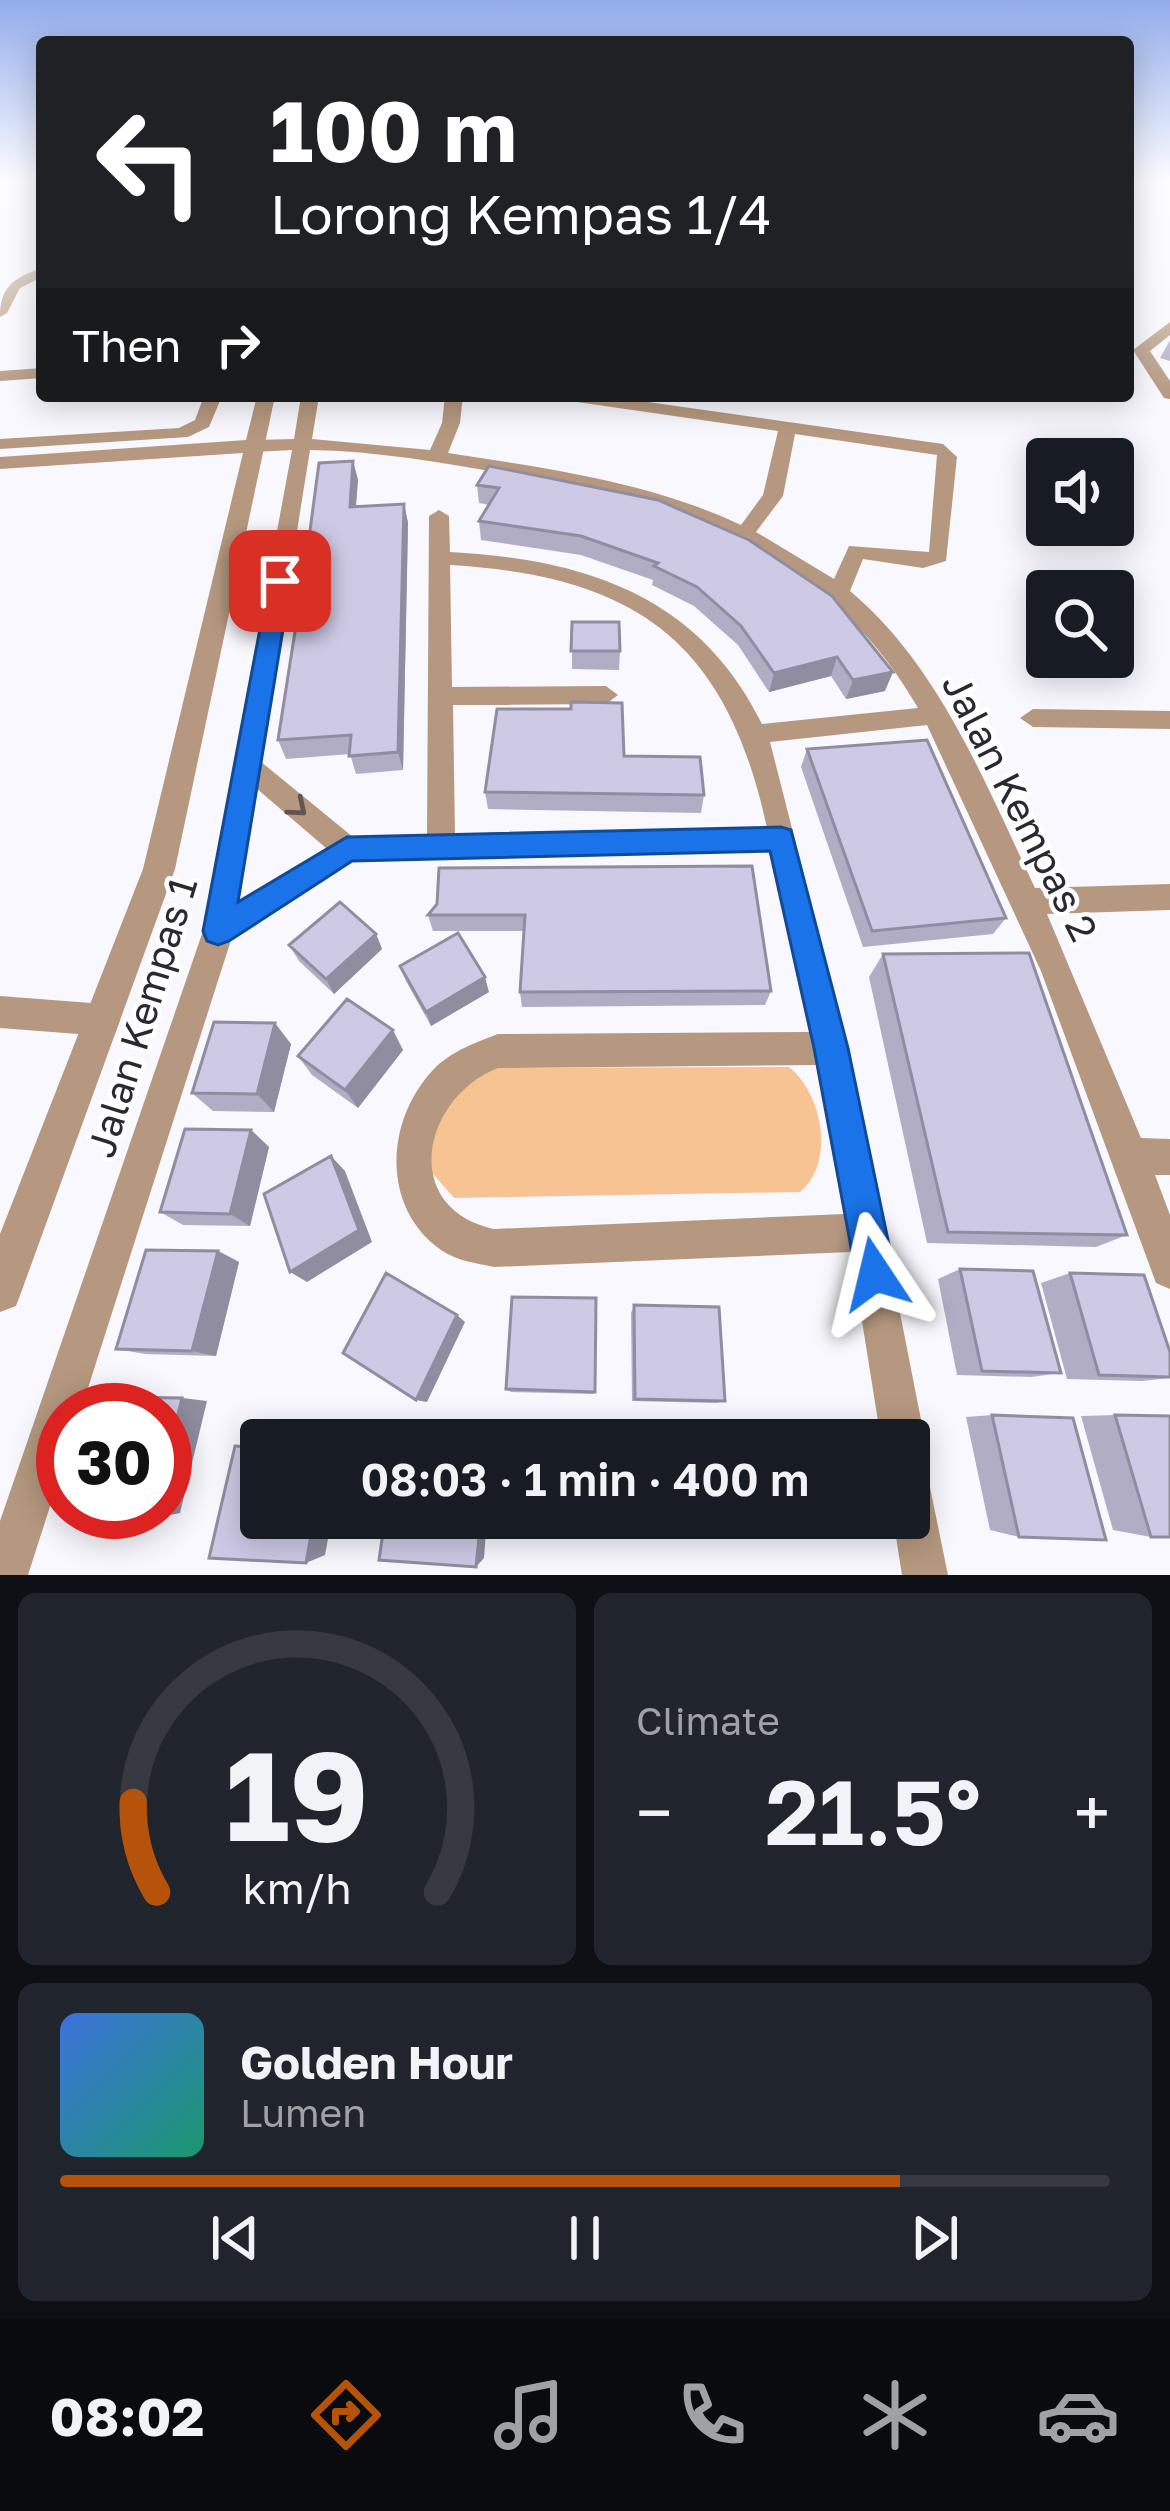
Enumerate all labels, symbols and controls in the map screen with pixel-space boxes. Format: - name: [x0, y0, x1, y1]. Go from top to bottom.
- text: 100 m: [270, 80, 517, 180]
- icon: left: [72, 84, 228, 240]
- text: Lorong Kempas 1/4: [270, 181, 772, 246]
- icon: right: [205, 312, 271, 378]
- text: Then: [72, 318, 181, 372]
- map controls: [1026, 438, 1134, 678]
- button: sound: [1026, 438, 1134, 546]
- pin: [229, 530, 331, 632]
- icon: arrive: [247, 548, 313, 614]
- button: search: [1026, 570, 1134, 678]
- street label: Jalan Kempas 2: [933, 665, 1108, 949]
- one-way arrow: [284, 794, 306, 816]
- street label: Jalan Kempas 1: [77, 871, 206, 1163]
- position arrow: [812, 1211, 938, 1337]
- speed limit sign: 30: [36, 1383, 192, 1539]
- text: 08:03 · 1 min · 400 m: [361, 1452, 809, 1506]
- text: Climate: [636, 1697, 780, 1744]
- text: 19: [225, 1719, 369, 1868]
- text: 21.5°: [765, 1757, 981, 1865]
- text: −: [636, 1772, 672, 1852]
- text: +: [1074, 1772, 1110, 1852]
- text: km/h: [242, 1862, 352, 1913]
- text: Golden Hour: [240, 2035, 513, 2089]
- text: Lumen: [240, 2089, 366, 2136]
- icon: previous: [202, 2205, 268, 2271]
- icon: pause: [552, 2205, 618, 2271]
- icon: next: [902, 2205, 968, 2271]
- icon: directions: [304, 2373, 388, 2457]
- icon: music: [487, 2373, 571, 2457]
- icon: phone: [670, 2373, 754, 2457]
- icon: climate: [853, 2373, 937, 2457]
- icon: car: [1036, 2373, 1120, 2457]
- text: 08:02: [50, 2383, 205, 2448]

